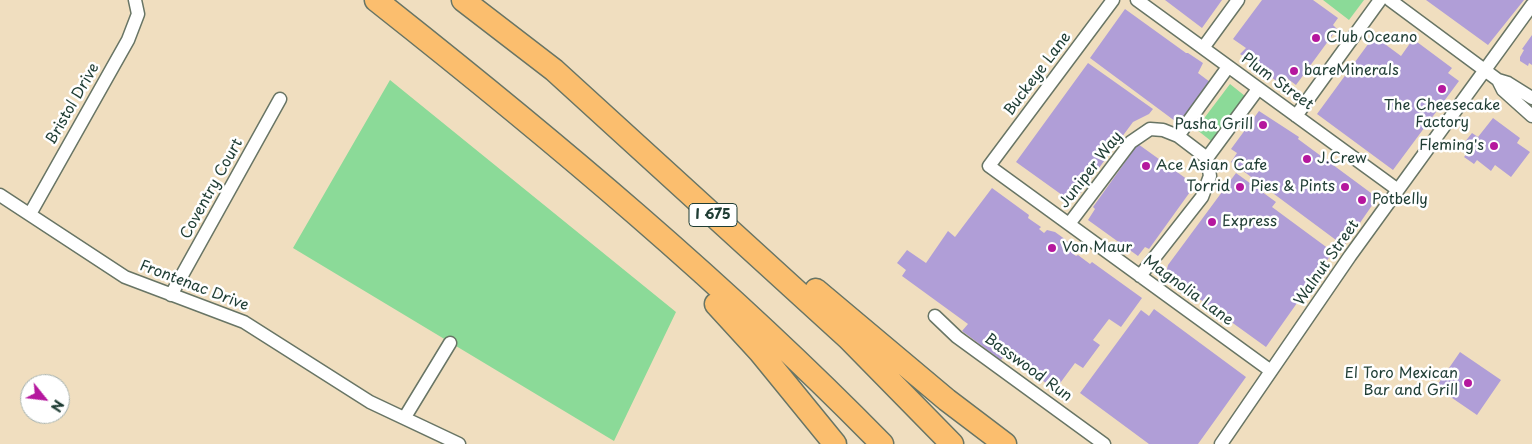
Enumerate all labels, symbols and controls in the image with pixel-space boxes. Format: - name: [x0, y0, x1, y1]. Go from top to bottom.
- street label: Buckeye Lane: [1001, 29, 1075, 119]
- place label: Club Oceano: [1326, 29, 1417, 47]
- marker: Club Oceano: [1310, 32, 1322, 44]
- street label: Plum Street: [1237, 50, 1317, 114]
- street label: Bristol Drive: [42, 60, 104, 148]
- place label: bareMinerals: [1304, 62, 1399, 80]
- marker: bareMinerals: [1288, 65, 1300, 77]
- marker: The Cheesecake Factory: [1436, 83, 1448, 95]
- place label: The Cheesecake Factory: [1384, 97, 1500, 132]
- place label: Pasha Grill: [1175, 116, 1253, 134]
- marker: Pasha Grill: [1257, 119, 1269, 131]
- street label: Juniper Way: [1055, 128, 1127, 212]
- street label: Coventry Court: [177, 136, 247, 242]
- place label: Fleming's: [1419, 137, 1484, 155]
- marker: Fleming's: [1488, 140, 1500, 152]
- place label: J.Crew: [1317, 150, 1367, 168]
- marker: J.Crew: [1301, 153, 1313, 165]
- place label: Ace Asian Cafe: [1156, 157, 1267, 175]
- marker: Ace Asian Cafe: [1140, 160, 1152, 172]
- place label: Torrid: [1186, 178, 1230, 196]
- place label: Pies & Pints: [1250, 178, 1335, 196]
- marker: Torrid: [1234, 181, 1246, 193]
- marker: Pies & Pints: [1339, 181, 1351, 193]
- place label: Potbelly: [1372, 191, 1428, 209]
- marker: Potbelly: [1356, 194, 1368, 206]
- road number: I 675: [689, 204, 737, 226]
- place label: Express: [1222, 213, 1277, 231]
- marker: Express: [1206, 216, 1218, 228]
- street label: Walnut Street: [1291, 217, 1363, 309]
- place label: Von Maur: [1062, 239, 1132, 257]
- marker: Von Maur: [1046, 242, 1058, 254]
- street label: Magnolia Lane: [1139, 252, 1237, 330]
- street label: Frontenac Drive: [137, 257, 251, 315]
- street label: Basswood Run: [981, 330, 1075, 406]
- place label: El Toro Mexican Bar and Grill: [1345, 365, 1458, 400]
- north arrow: [20, 374, 70, 424]
- marker: El Toro Mexican Bar and Grill: [1462, 377, 1474, 389]
- text: N: [46, 396, 70, 416]

